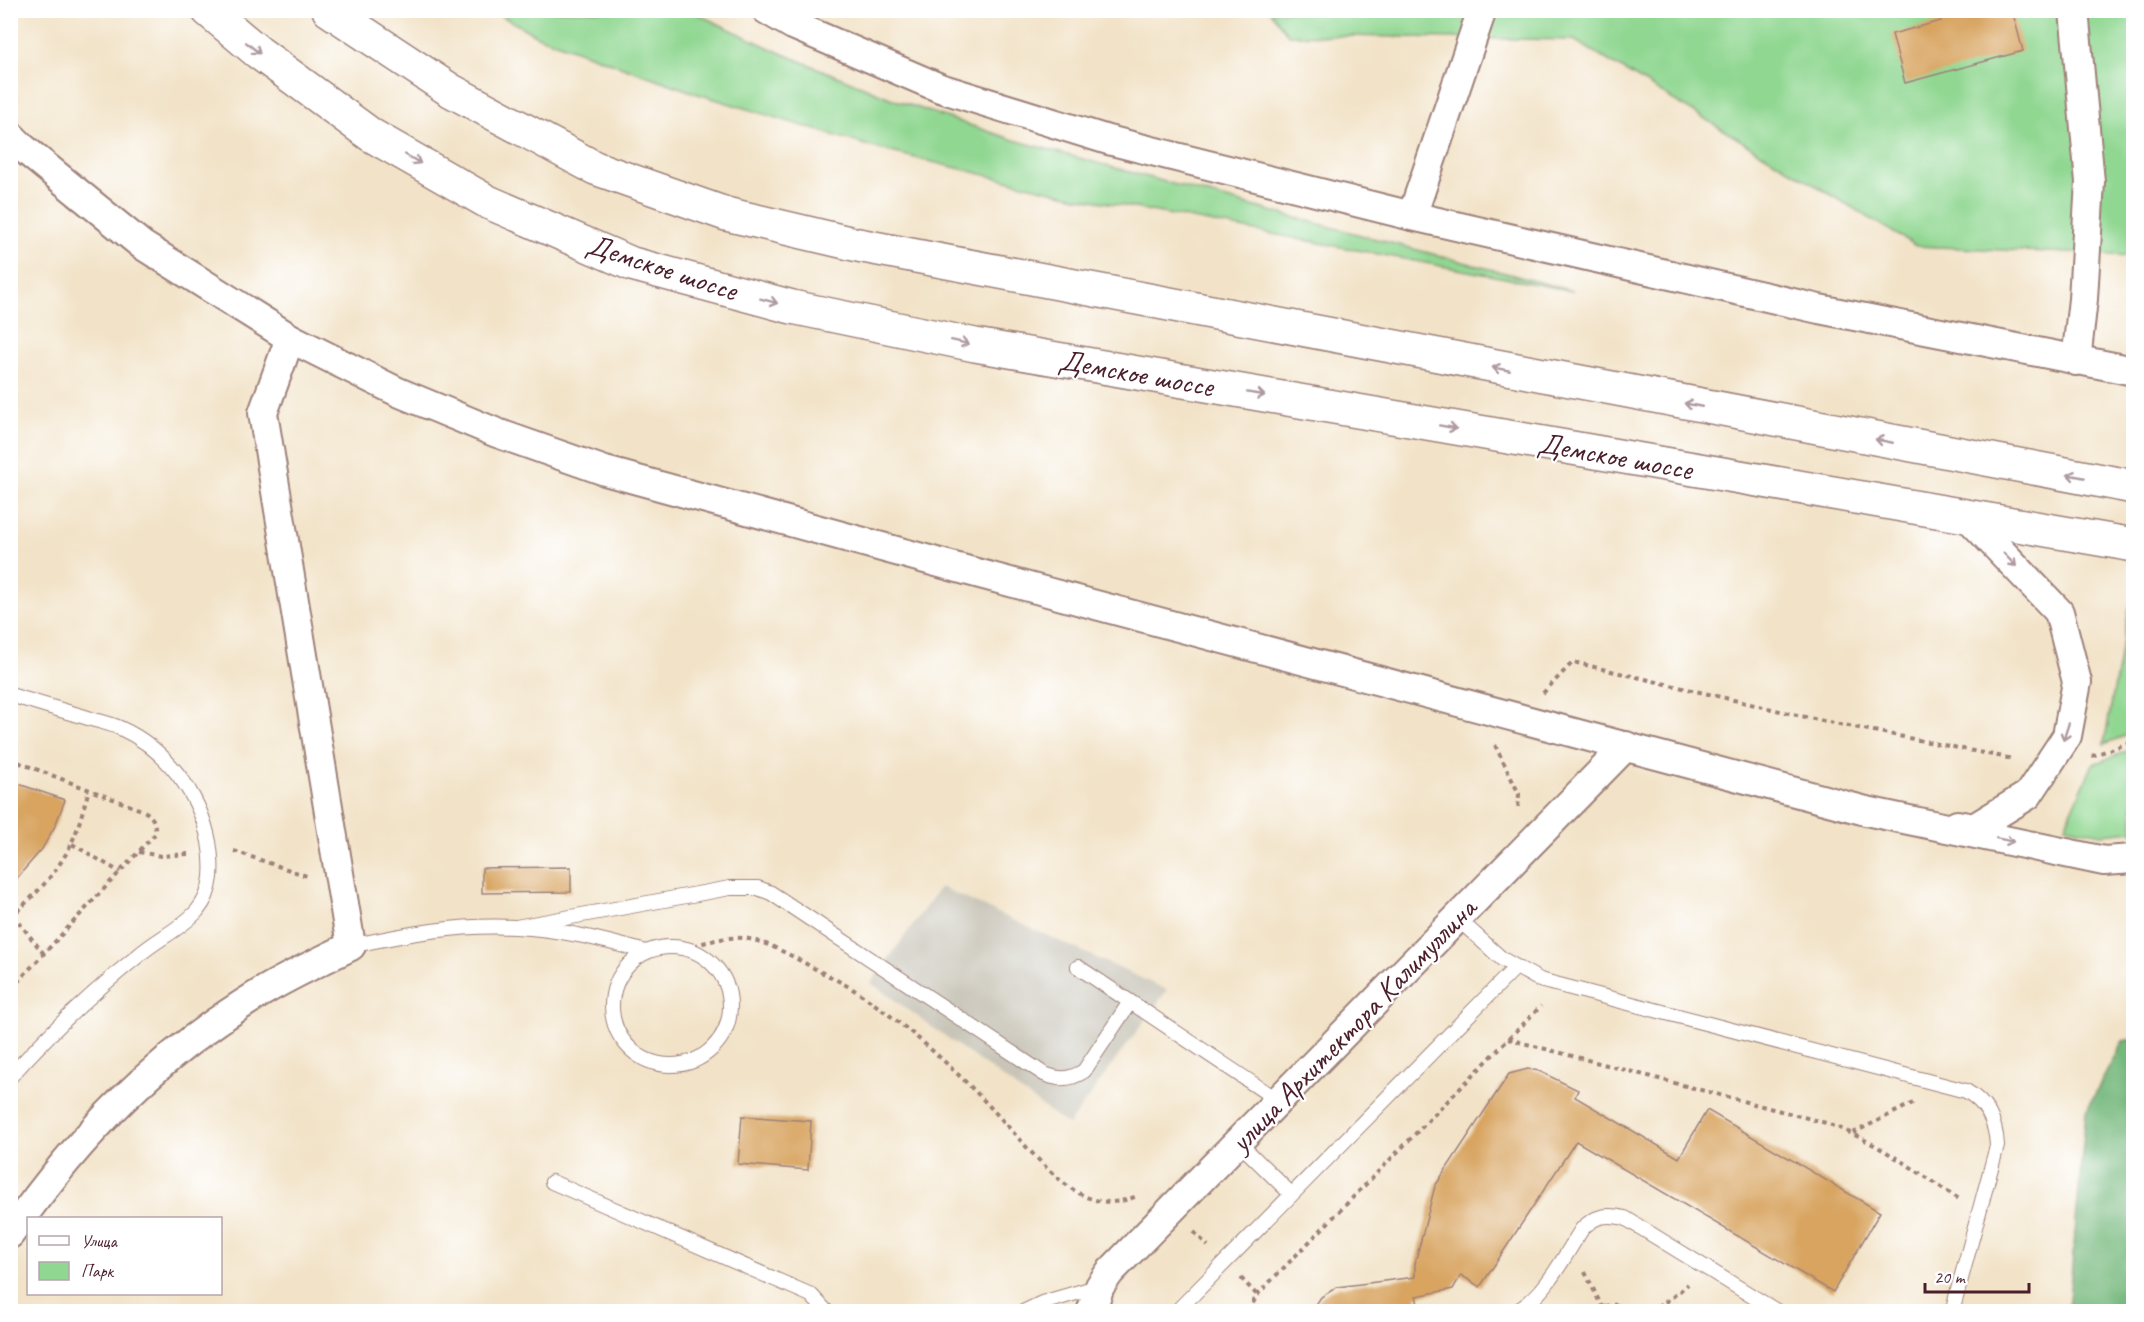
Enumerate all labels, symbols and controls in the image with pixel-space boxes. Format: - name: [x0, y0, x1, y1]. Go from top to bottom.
- one-way arrow: [245, 41, 260, 55]
- one-way arrow: [404, 153, 421, 165]
- street label: Демское шоссе: [582, 225, 744, 310]
- one-way arrow: [760, 295, 779, 307]
- one-way arrow: [950, 337, 969, 348]
- street label: Демское шоссе: [1056, 341, 1218, 406]
- one-way arrow: [1492, 363, 1511, 374]
- one-way arrow: [1245, 388, 1265, 399]
- one-way arrow: [1683, 399, 1703, 410]
- one-way arrow: [1437, 422, 1457, 433]
- street label: Демское шоссе: [1535, 424, 1697, 489]
- one-way arrow: [1875, 435, 1895, 446]
- one-way arrow: [2067, 471, 2086, 482]
- one-way arrow: [2002, 553, 2017, 568]
- one-way arrow: [2060, 722, 2071, 741]
- one-way arrow: [1995, 835, 2014, 846]
- street label: улица Архитектора Калимуллина: [1220, 888, 1486, 1161]
- legend: [27, 1217, 222, 1295]
- text: Улица: [81, 1230, 118, 1252]
- scale bar: [1925, 1256, 2028, 1294]
- text: Парк: [81, 1260, 115, 1282]
- text: 20 m: [1934, 1266, 1967, 1288]

